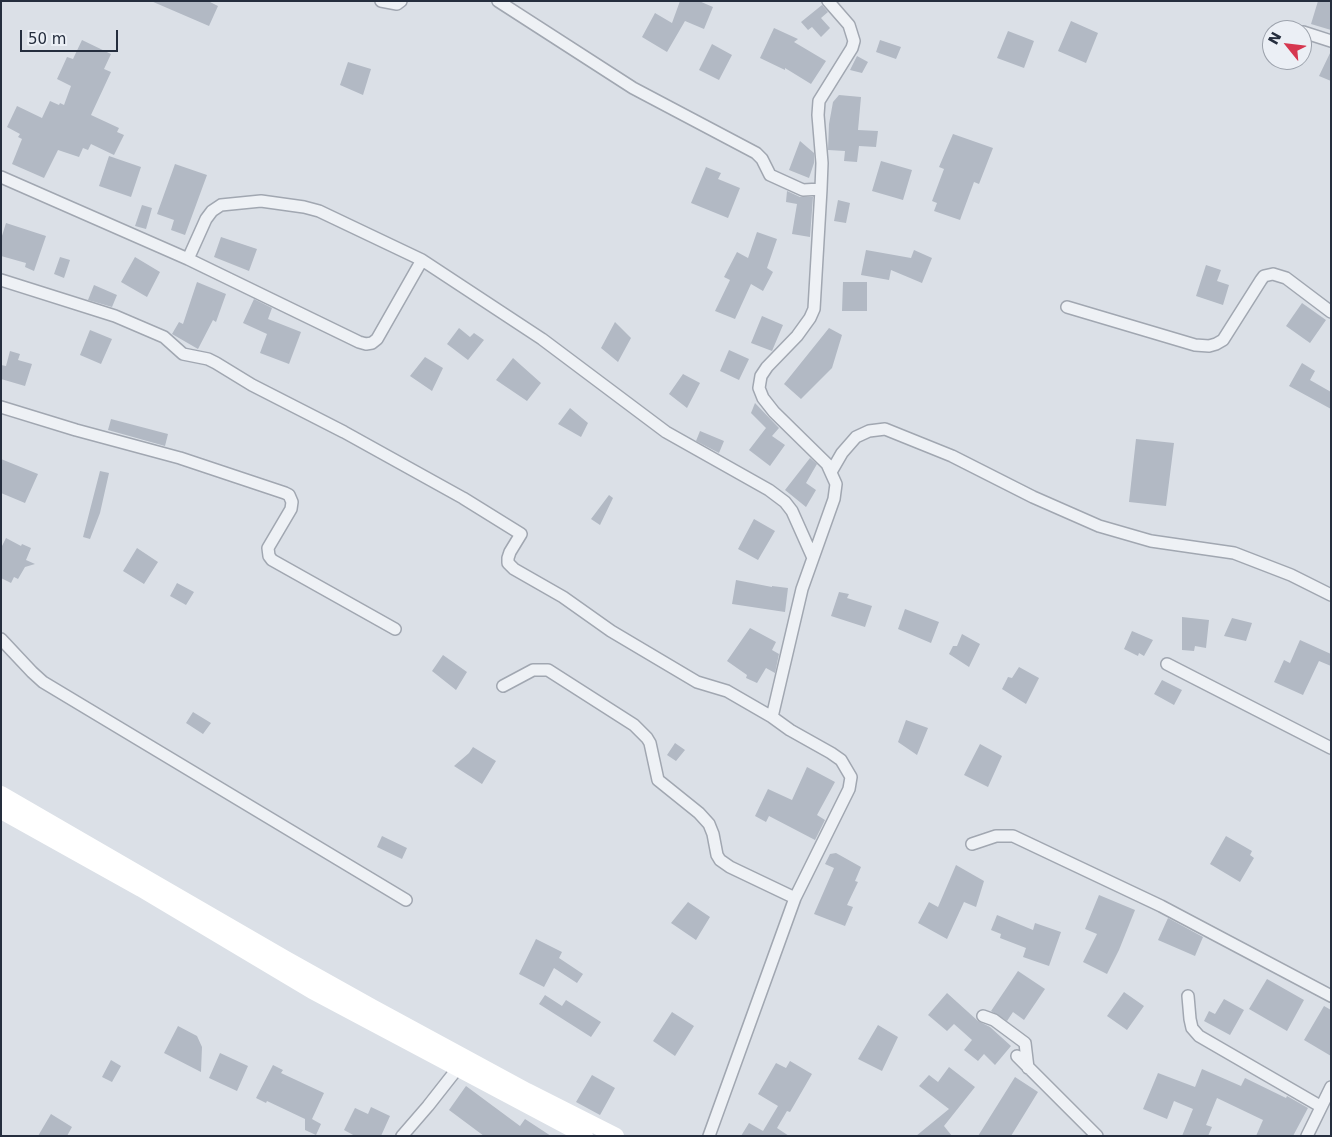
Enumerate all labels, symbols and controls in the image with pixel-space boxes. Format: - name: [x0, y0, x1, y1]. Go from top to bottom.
- scale bar: [22, 20, 120, 52]
- north arrow: [1262, 20, 1312, 70]
- text: N: [1265, 29, 1285, 47]
- text: 50 m: [28, 30, 66, 48]

